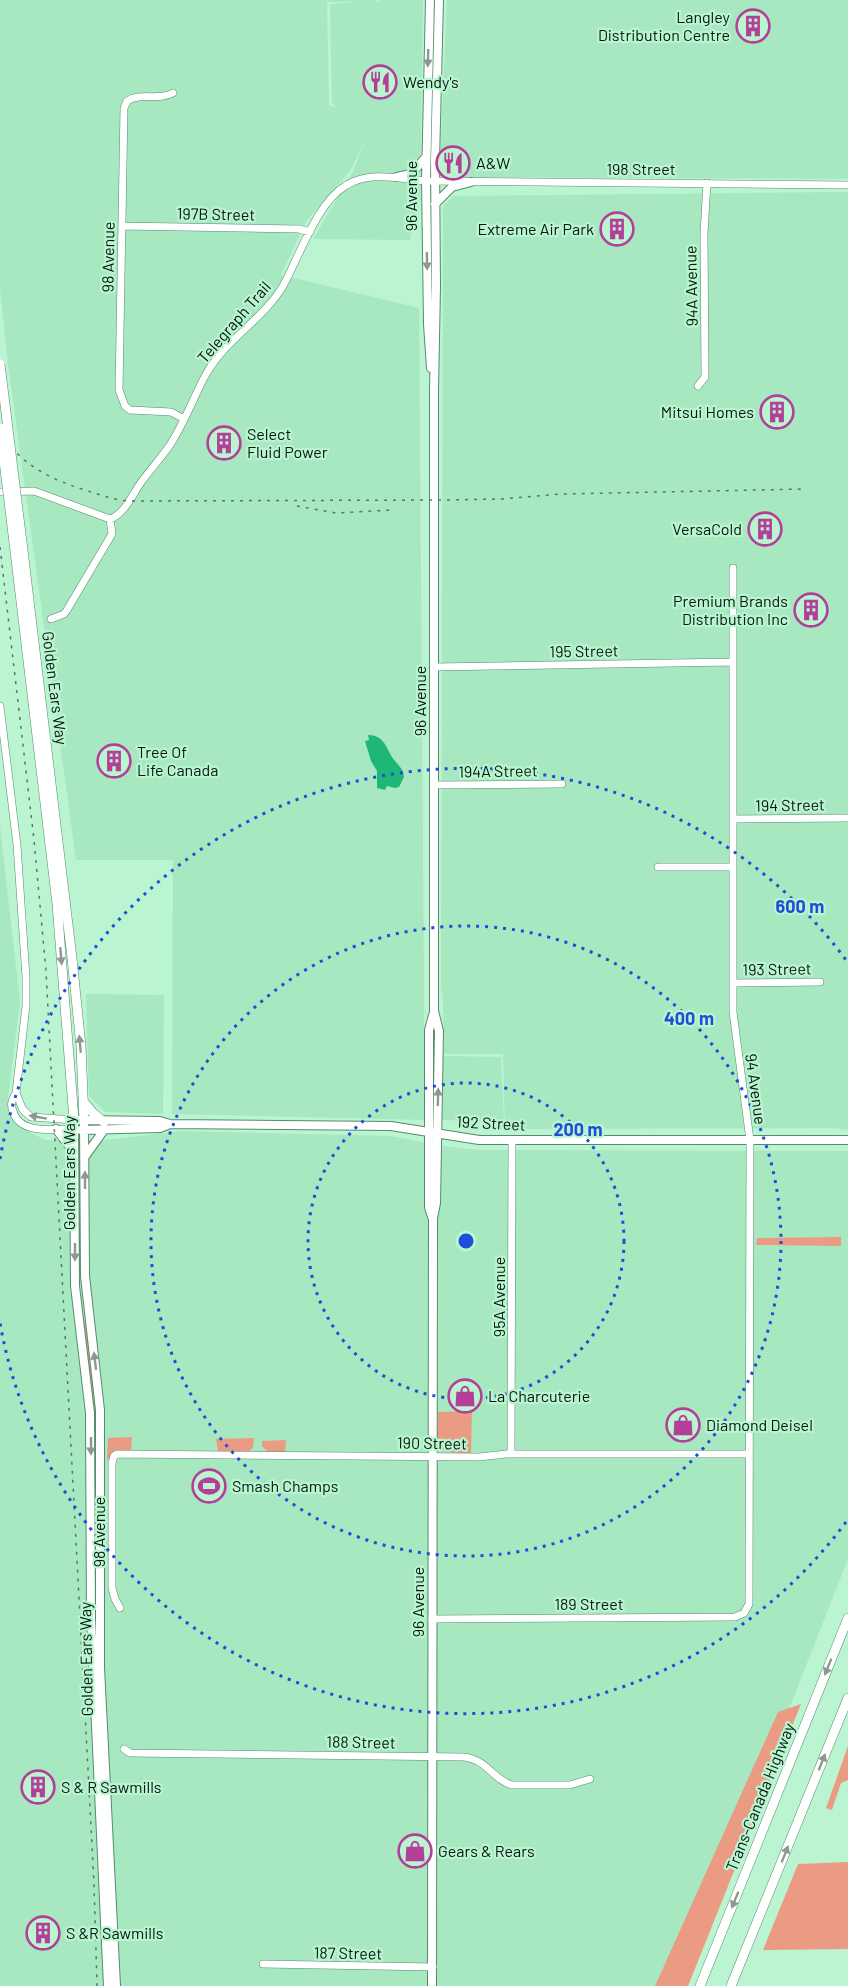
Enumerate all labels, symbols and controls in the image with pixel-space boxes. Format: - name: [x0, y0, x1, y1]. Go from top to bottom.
- place label: Langley Distribution Centre: [598, 7, 731, 44]
- building icon: Langley Distribution Centre: [735, 8, 771, 44]
- one-way arrow: [423, 49, 432, 68]
- restaurant icon: Wendy's: [362, 64, 398, 100]
- place label: Wendy's: [403, 72, 459, 91]
- restaurant icon: A&W: [435, 145, 471, 181]
- place label: A&W: [476, 153, 510, 172]
- street label: 198 Street: [606, 159, 676, 178]
- street label: 96 Avenue: [401, 161, 420, 231]
- street label: 197B Street: [177, 203, 255, 224]
- building icon: Extreme Air Park: [599, 211, 635, 247]
- place label: Extreme Air Park: [477, 219, 594, 238]
- street label: 98 Avenue: [97, 221, 118, 293]
- street label: 94A Avenue: [680, 245, 701, 327]
- one-way arrow: [422, 251, 431, 270]
- street label: Telegraph Trail: [193, 277, 274, 366]
- building icon: Mitsui Homes: [759, 394, 795, 430]
- place label: Mitsui Homes: [661, 402, 754, 421]
- place label: Select Fluid Power: [247, 424, 328, 461]
- building icon: Select Fluid Power: [206, 425, 242, 461]
- building icon: VersaCold: [747, 511, 783, 547]
- place label: VersaCold: [672, 519, 742, 538]
- place label: Premium Brands Distribution Inc: [673, 591, 788, 628]
- building icon: Premium Brands Distribution Inc: [793, 592, 829, 628]
- street label: Golden Ears Way: [39, 630, 72, 747]
- street label: 195 Street: [549, 640, 619, 661]
- street label: 96 Avenue: [410, 666, 429, 736]
- place label: Tree Of Life Canada: [137, 742, 218, 779]
- building icon: Tree Of Life Canada: [96, 743, 132, 779]
- street label: 194A Street: [458, 760, 538, 781]
- street label: 194 Street: [755, 794, 825, 815]
- text: 600 m: [776, 895, 824, 917]
- one-way arrow: [57, 946, 66, 965]
- street label: 193 Street: [742, 958, 812, 979]
- text: 400 m: [664, 1007, 714, 1029]
- one-way arrow: [75, 1034, 85, 1053]
- street label: 94 Avenue: [742, 1052, 771, 1126]
- one-way arrow: [433, 1088, 443, 1107]
- street label: 192 Street: [456, 1111, 526, 1134]
- one-way arrow: [28, 1112, 47, 1121]
- street label: Golden Ears Way: [59, 1115, 78, 1230]
- text: 200 m: [553, 1118, 603, 1140]
- one-way arrow: [80, 1171, 90, 1190]
- centre of rings: [456, 1231, 476, 1251]
- one-way arrow: [70, 1243, 80, 1262]
- street label: 95A Avenue: [489, 1257, 508, 1337]
- one-way arrow: [91, 1352, 100, 1371]
- shop icon: La Charcuterie: [447, 1378, 483, 1414]
- place label: La Charcuterie: [488, 1386, 590, 1405]
- shop icon: Diamond Deisel: [665, 1407, 701, 1443]
- place label: Diamond Deisel: [706, 1415, 813, 1434]
- street label: 190 Street: [397, 1432, 467, 1453]
- one-way arrow: [86, 1437, 96, 1456]
- sports icon: Smash Champs: [191, 1468, 227, 1504]
- place label: Smash Champs: [232, 1476, 339, 1495]
- street label: 98 Avenue: [89, 1497, 108, 1567]
- street label: 96 Avenue: [408, 1567, 427, 1637]
- street label: 189 Street: [554, 1594, 624, 1613]
- street label: Golden Ears Way: [75, 1601, 96, 1716]
- one-way arrow: [823, 1658, 833, 1676]
- street label: Trans-Canada Highway: [721, 1719, 798, 1874]
- street label: 188 Street: [326, 1731, 396, 1752]
- one-way arrow: [817, 1752, 827, 1770]
- building icon: S & R Sawmills: [20, 1769, 56, 1805]
- place label: S & R Sawmills: [61, 1777, 162, 1796]
- shop icon: Gears & Rears: [397, 1833, 433, 1869]
- place label: Gears & Rears: [438, 1841, 535, 1860]
- one-way arrow: [780, 1844, 790, 1862]
- one-way arrow: [730, 1891, 739, 1909]
- building icon: S &R Sawmills: [25, 1915, 61, 1951]
- place label: S &R Sawmills: [66, 1923, 163, 1942]
- street label: 187 Street: [314, 1942, 382, 1963]

